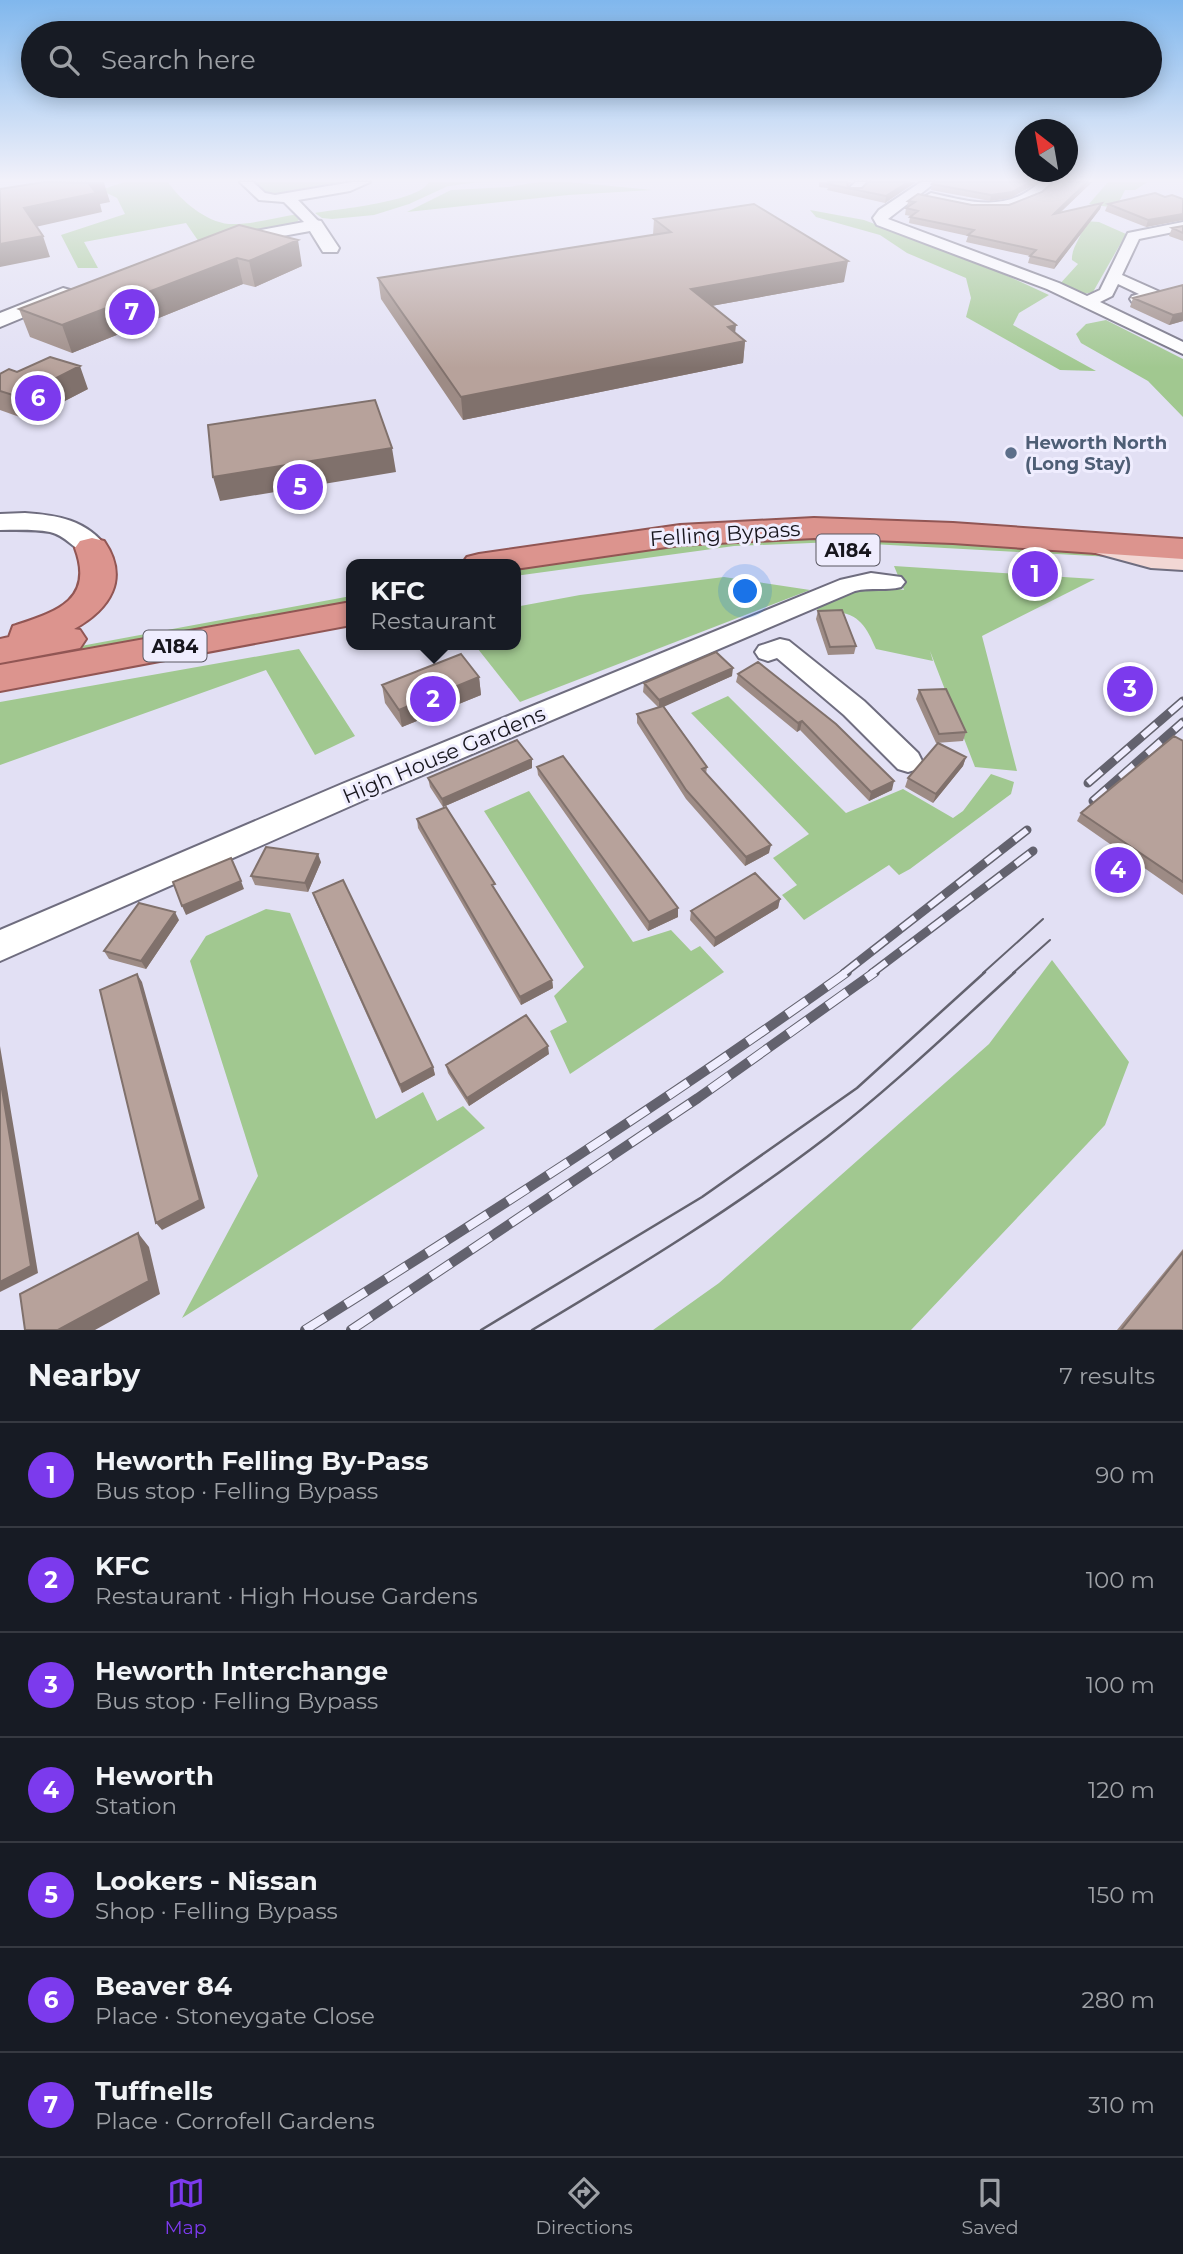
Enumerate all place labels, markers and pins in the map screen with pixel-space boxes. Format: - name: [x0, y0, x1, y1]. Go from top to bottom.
- pin: 7: [109, 286, 155, 338]
- pin: 6: [15, 372, 61, 424]
- place label: Heworth North (Long Stay): [1025, 432, 1167, 475]
- marker: Heworth North (Long Stay): [1003, 445, 1019, 461]
- pin: 5: [277, 461, 323, 513]
- pin: 1: [1012, 548, 1058, 600]
- pin: 3: [1107, 663, 1153, 715]
- pin: 2: [410, 673, 456, 725]
- pin: 4: [1095, 844, 1141, 896]

